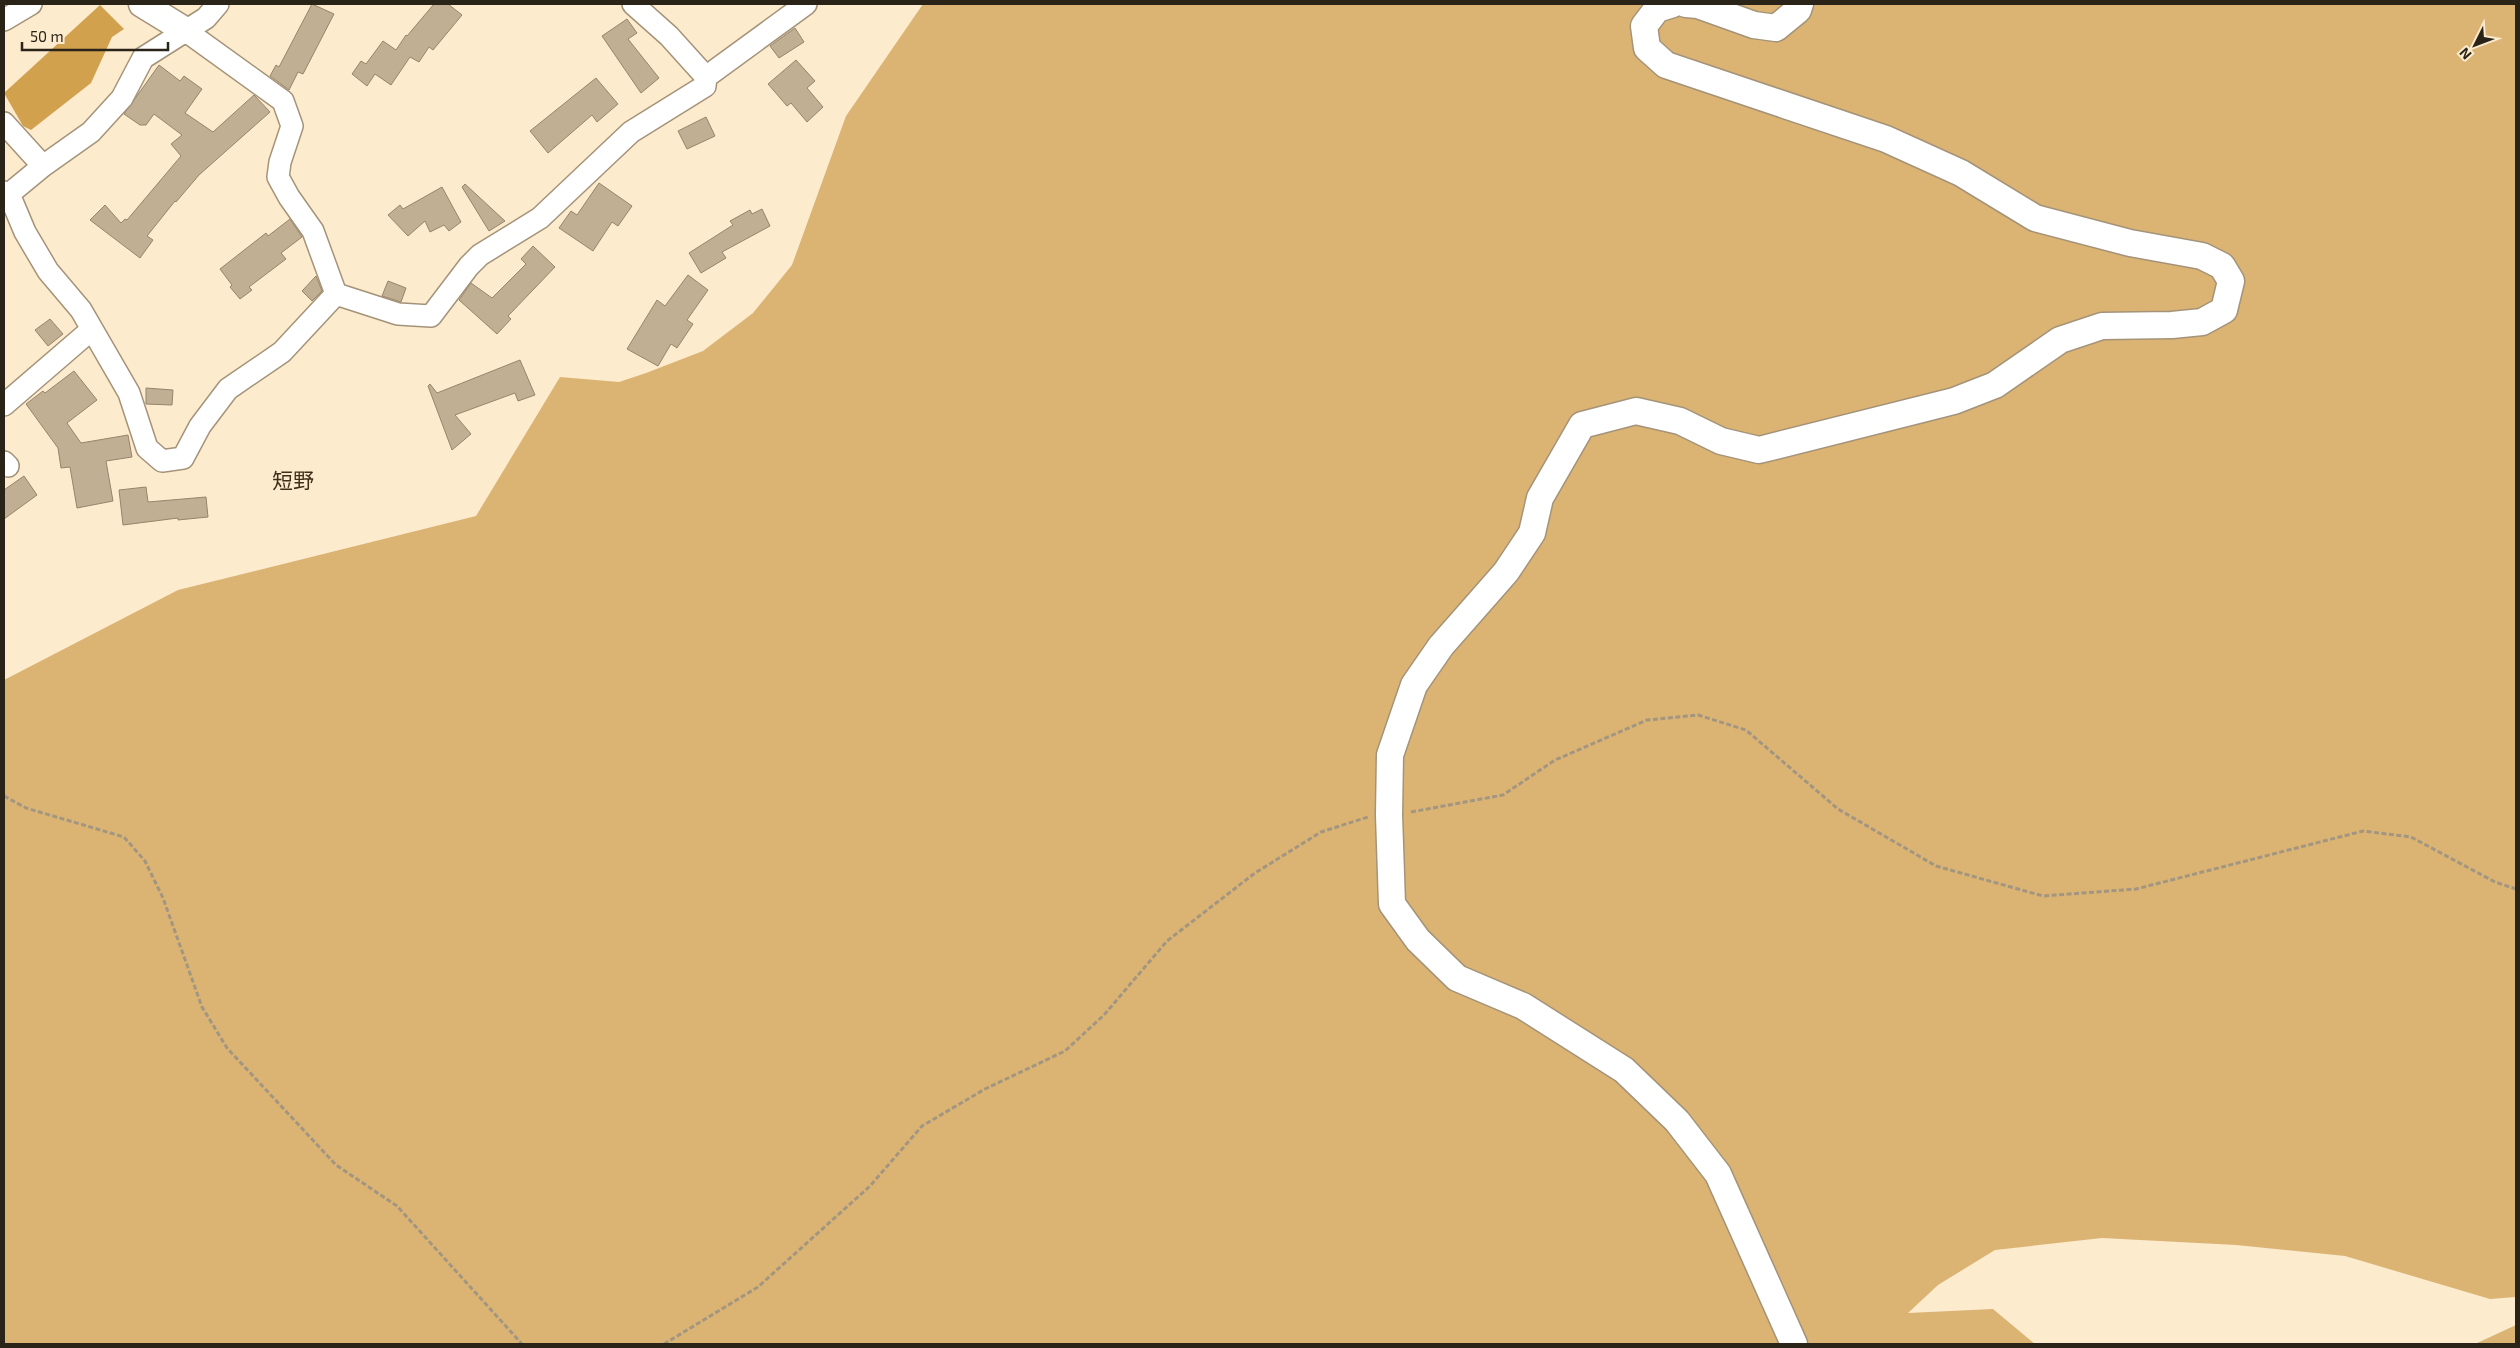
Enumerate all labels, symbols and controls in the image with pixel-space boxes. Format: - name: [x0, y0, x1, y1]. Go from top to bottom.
- scale bar: [22, 20, 169, 52]
- north arrow: [2450, 20, 2500, 70]
- text: 50 m: [30, 27, 64, 45]
- text: N: [2455, 45, 2475, 63]
- district label: 短野: [272, 467, 314, 492]

